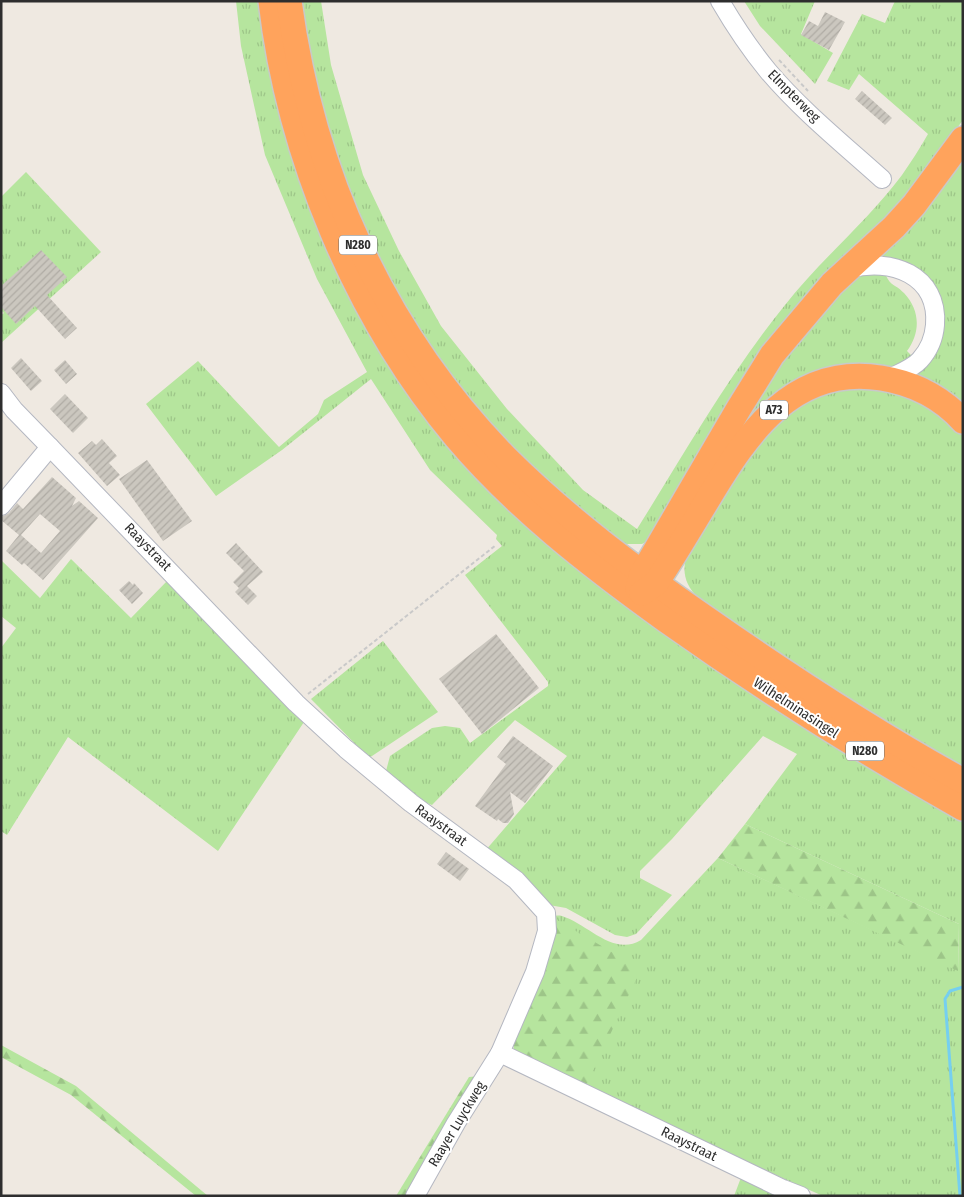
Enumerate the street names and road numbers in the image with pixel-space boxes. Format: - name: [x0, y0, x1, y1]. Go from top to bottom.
- street label: Elmpterweg: [764, 66, 824, 126]
- road number: N280: [339, 236, 377, 254]
- road number: A73: [760, 400, 788, 420]
- street label: Raaystraat: [121, 519, 175, 575]
- street label: Wilhelminasingel: [750, 674, 842, 742]
- road number: N280: [846, 741, 884, 760]
- street label: Raaystraat: [412, 800, 471, 850]
- street label: Raayer Luyckweg: [425, 1078, 489, 1170]
- street label: Raaystraat: [658, 1123, 720, 1165]

